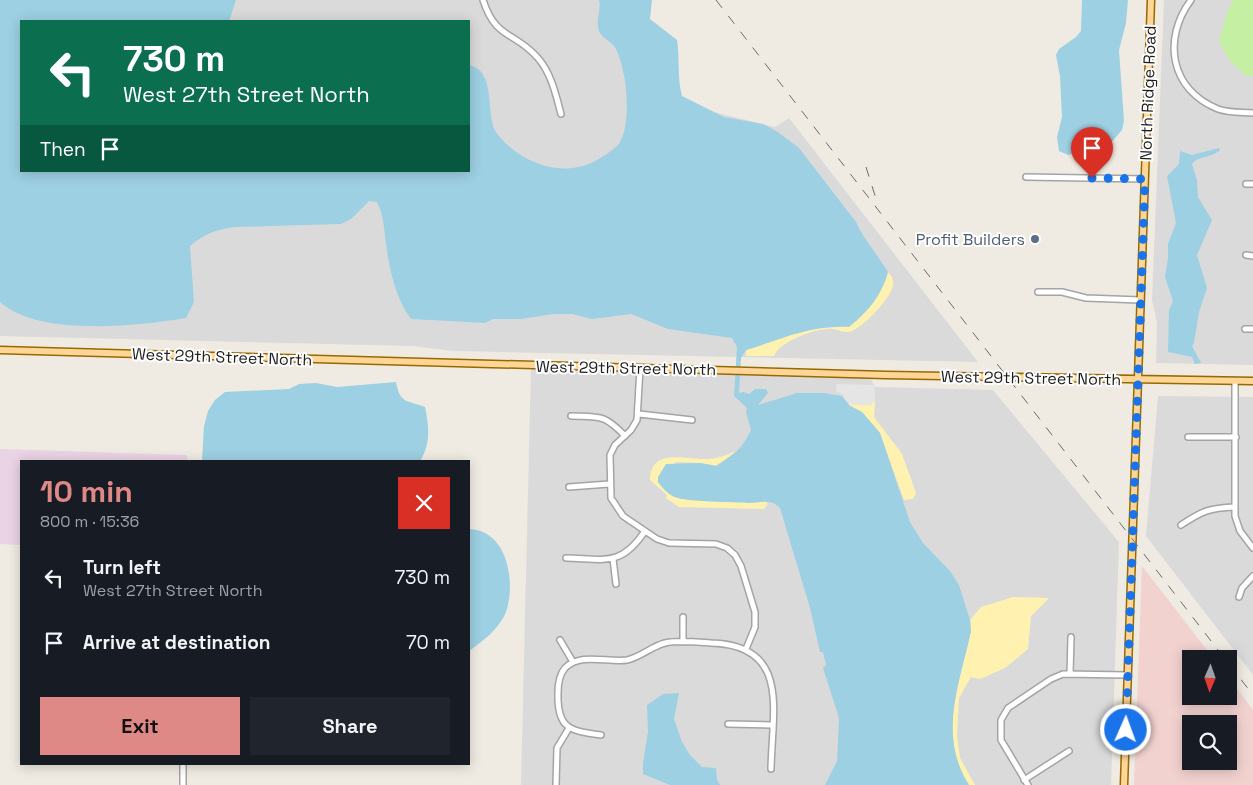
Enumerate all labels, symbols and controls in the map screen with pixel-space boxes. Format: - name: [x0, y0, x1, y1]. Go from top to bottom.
- street label: North Ridge Road: [1135, 25, 1161, 161]
- text: 730 m: [123, 37, 225, 81]
- icon: left: [40, 40, 105, 105]
- text: West 27th Street North: [123, 80, 370, 108]
- pin: [1071, 127, 1113, 178]
- icon: arrive: [1078, 134, 1106, 162]
- icon: arrive: [96, 135, 124, 163]
- text: Then: [40, 137, 86, 162]
- place label: Profit Builders: [916, 229, 1025, 250]
- marker: Profit Builders: [1029, 233, 1041, 245]
- street label: West 29th Street North: [132, 343, 312, 371]
- street label: West 29th Street North: [536, 356, 716, 380]
- street label: West 29th Street North: [941, 366, 1121, 390]
- text: 10 min: [40, 472, 133, 511]
- button: close: [398, 477, 450, 529]
- text: 800 m · 15:36: [40, 511, 139, 532]
- text: Turn left: [83, 555, 161, 580]
- icon: left: [40, 564, 68, 592]
- text: 730 m: [394, 565, 450, 590]
- text: West 27th Street North: [83, 580, 263, 601]
- icon: arrive: [40, 629, 68, 657]
- text: Arrive at destination: [83, 630, 271, 655]
- text: 70 m: [406, 630, 450, 655]
- north arrow: [1182, 650, 1238, 705]
- map controls: [1182, 650, 1237, 770]
- button: Exit: [40, 697, 240, 755]
- button: Share: [250, 697, 450, 755]
- position arrow: [1099, 703, 1151, 755]
- button: search: [1182, 715, 1237, 770]

